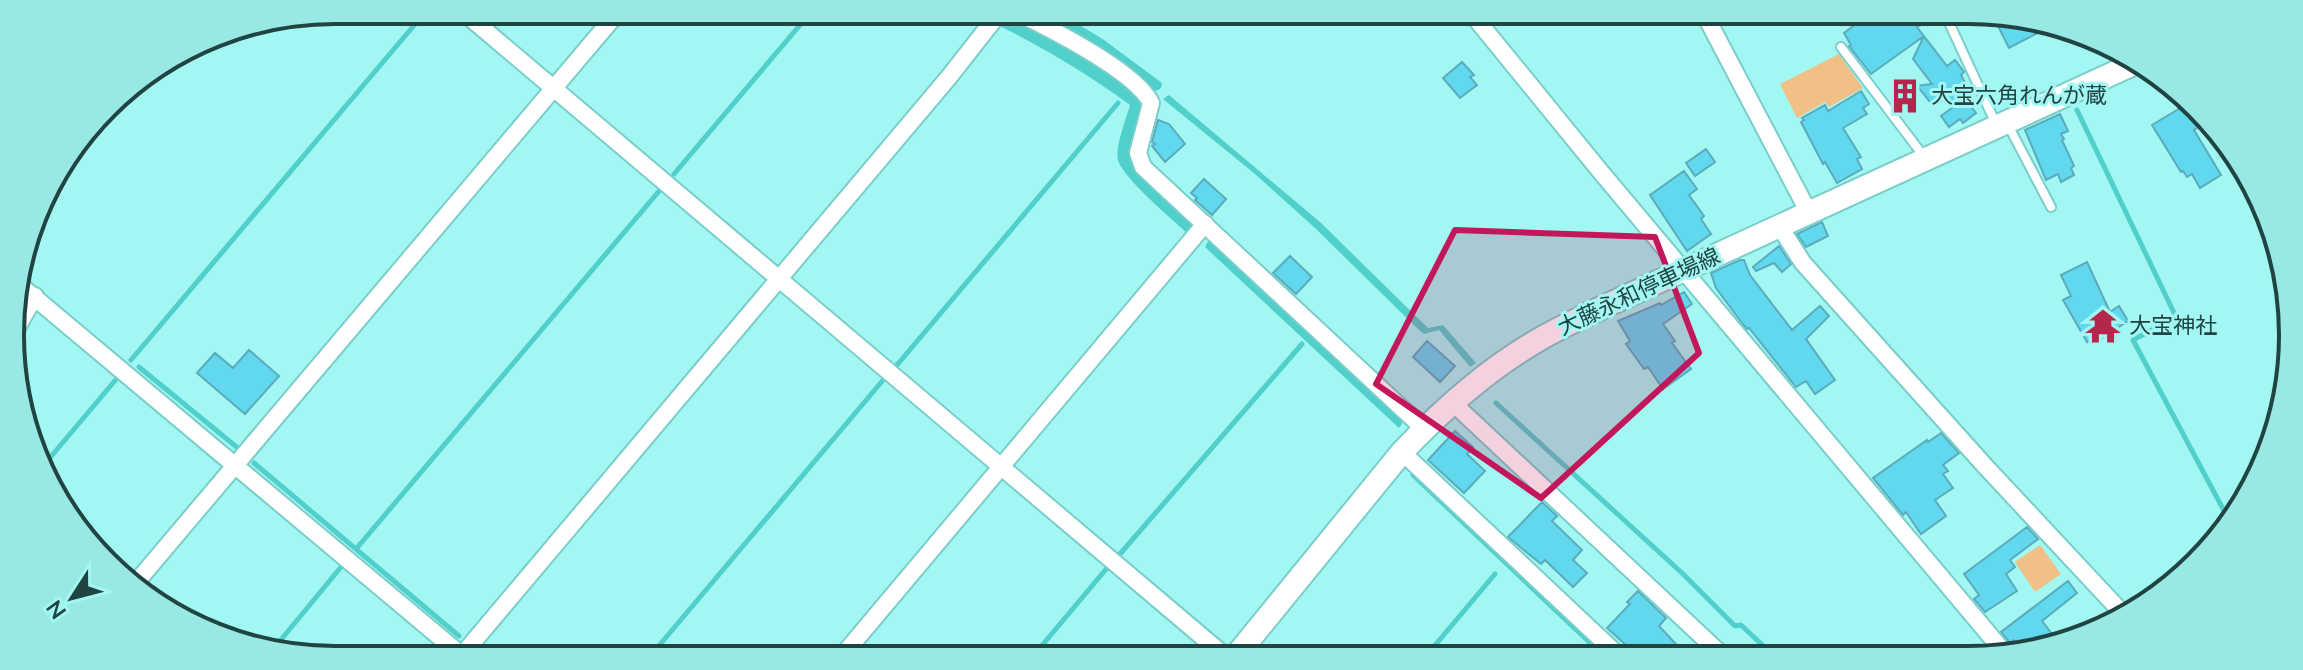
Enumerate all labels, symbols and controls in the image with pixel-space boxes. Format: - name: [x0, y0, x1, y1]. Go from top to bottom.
- building icon: 大宝六角れんが蔵: [1886, 77, 1924, 115]
- place label: 大宝六角れんが蔵: [1931, 81, 2107, 111]
- street label: 大藤永和停車場線: [1553, 241, 1725, 343]
- temple icon: 大宝神社: [2084, 307, 2122, 345]
- place label: 大宝神社: [2129, 311, 2217, 341]
- north arrow: [32, 558, 112, 638]
- text: N: [40, 594, 74, 625]

